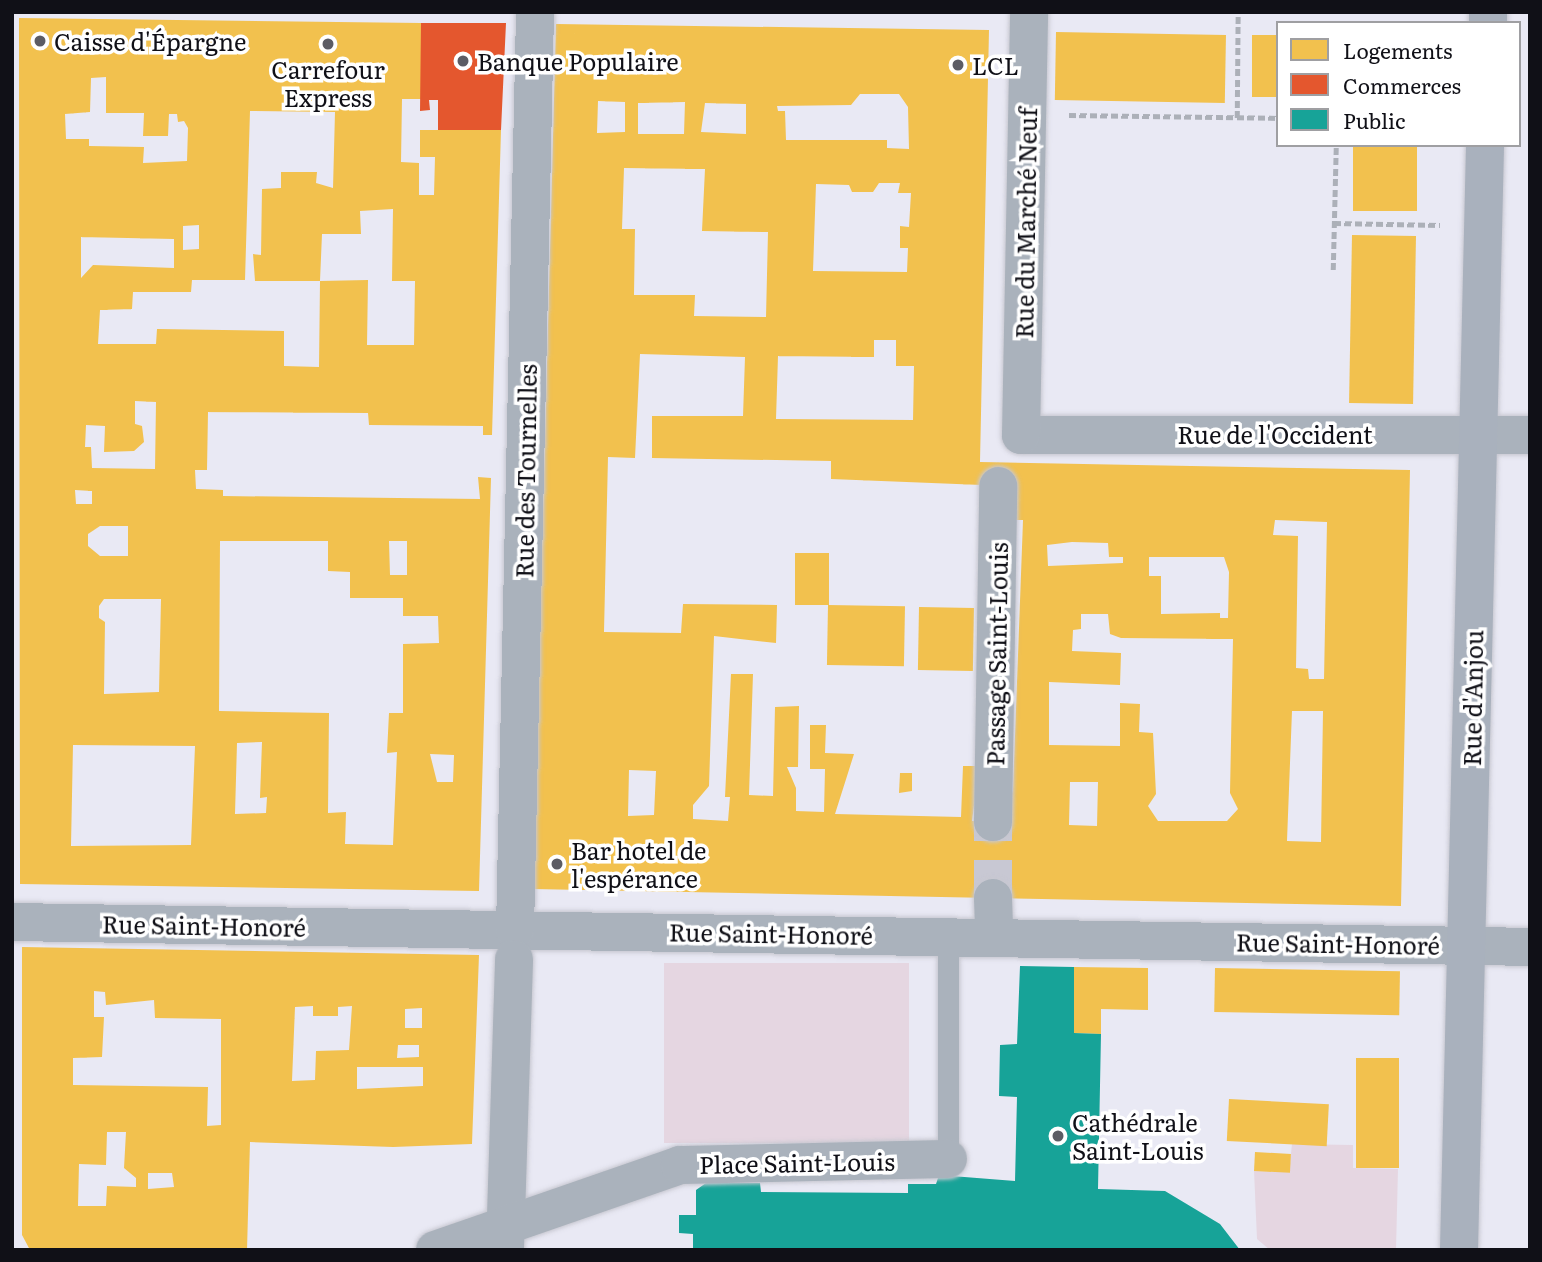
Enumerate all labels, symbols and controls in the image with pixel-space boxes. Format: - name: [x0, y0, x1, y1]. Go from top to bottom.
- legend: [1276, 21, 1521, 147]
- place label: Caisse d'Épargne: [54, 27, 246, 55]
- marker: Caisse d'Épargne: [32, 33, 48, 49]
- text: Logements: [1343, 34, 1452, 65]
- marker: Carrefour Express: [320, 36, 336, 52]
- place label: Banque Populaire: [477, 47, 679, 75]
- place label: LCL: [972, 51, 1019, 79]
- marker: Banque Populaire: [455, 53, 471, 69]
- place label: Carrefour Express: [271, 55, 385, 111]
- marker: LCL: [950, 57, 966, 73]
- text: Commerces: [1343, 69, 1461, 100]
- text: Public: [1343, 104, 1405, 135]
- street label: Rue du Marché Neuf: [1009, 107, 1041, 339]
- street label: Rue des Tournelles: [509, 364, 541, 578]
- street label: Rue de l'Occident: [1177, 420, 1373, 448]
- street label: Passage Saint-Louis: [980, 542, 1012, 766]
- street label: Rue d'Anjou: [1456, 630, 1488, 766]
- place label: Bar hotel de l'espérance: [571, 836, 707, 892]
- marker: Bar hotel de l'espérance: [549, 856, 565, 872]
- street label: Rue Saint-Honoré: [102, 909, 306, 941]
- street label: Rue Saint-Honoré: [669, 917, 873, 949]
- street label: Rue Saint-Honoré: [1236, 927, 1440, 959]
- place label: Cathédrale Saint-Louis: [1072, 1108, 1204, 1164]
- marker: Cathédrale Saint-Louis: [1050, 1128, 1066, 1144]
- street label: Place Saint-Louis: [699, 1146, 895, 1178]

